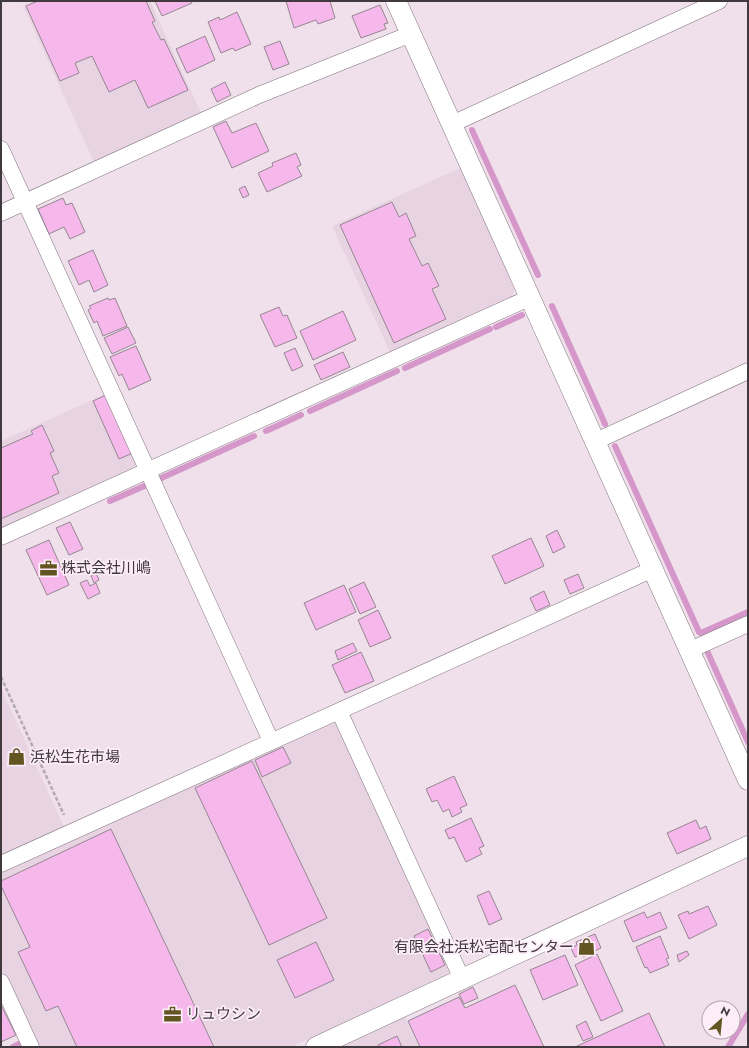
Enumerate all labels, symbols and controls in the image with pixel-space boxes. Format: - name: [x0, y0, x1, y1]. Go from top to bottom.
- place label: 株式会社川嶋: [61, 557, 151, 579]
- office icon: 株式会社川嶋: [38, 558, 58, 578]
- place label: 浜松生花市場: [30, 746, 120, 768]
- shop icon: 浜松生花市場: [7, 747, 27, 767]
- place label: 有限会社浜松宅配センター: [394, 936, 574, 958]
- shop icon: 有限会社浜松宅配センター: [577, 937, 597, 957]
- north arrow: [701, 1000, 741, 1040]
- text: N: [718, 1002, 733, 1020]
- place label: リュウシン: [186, 1003, 261, 1025]
- office icon: リュウシン: [163, 1004, 183, 1024]

